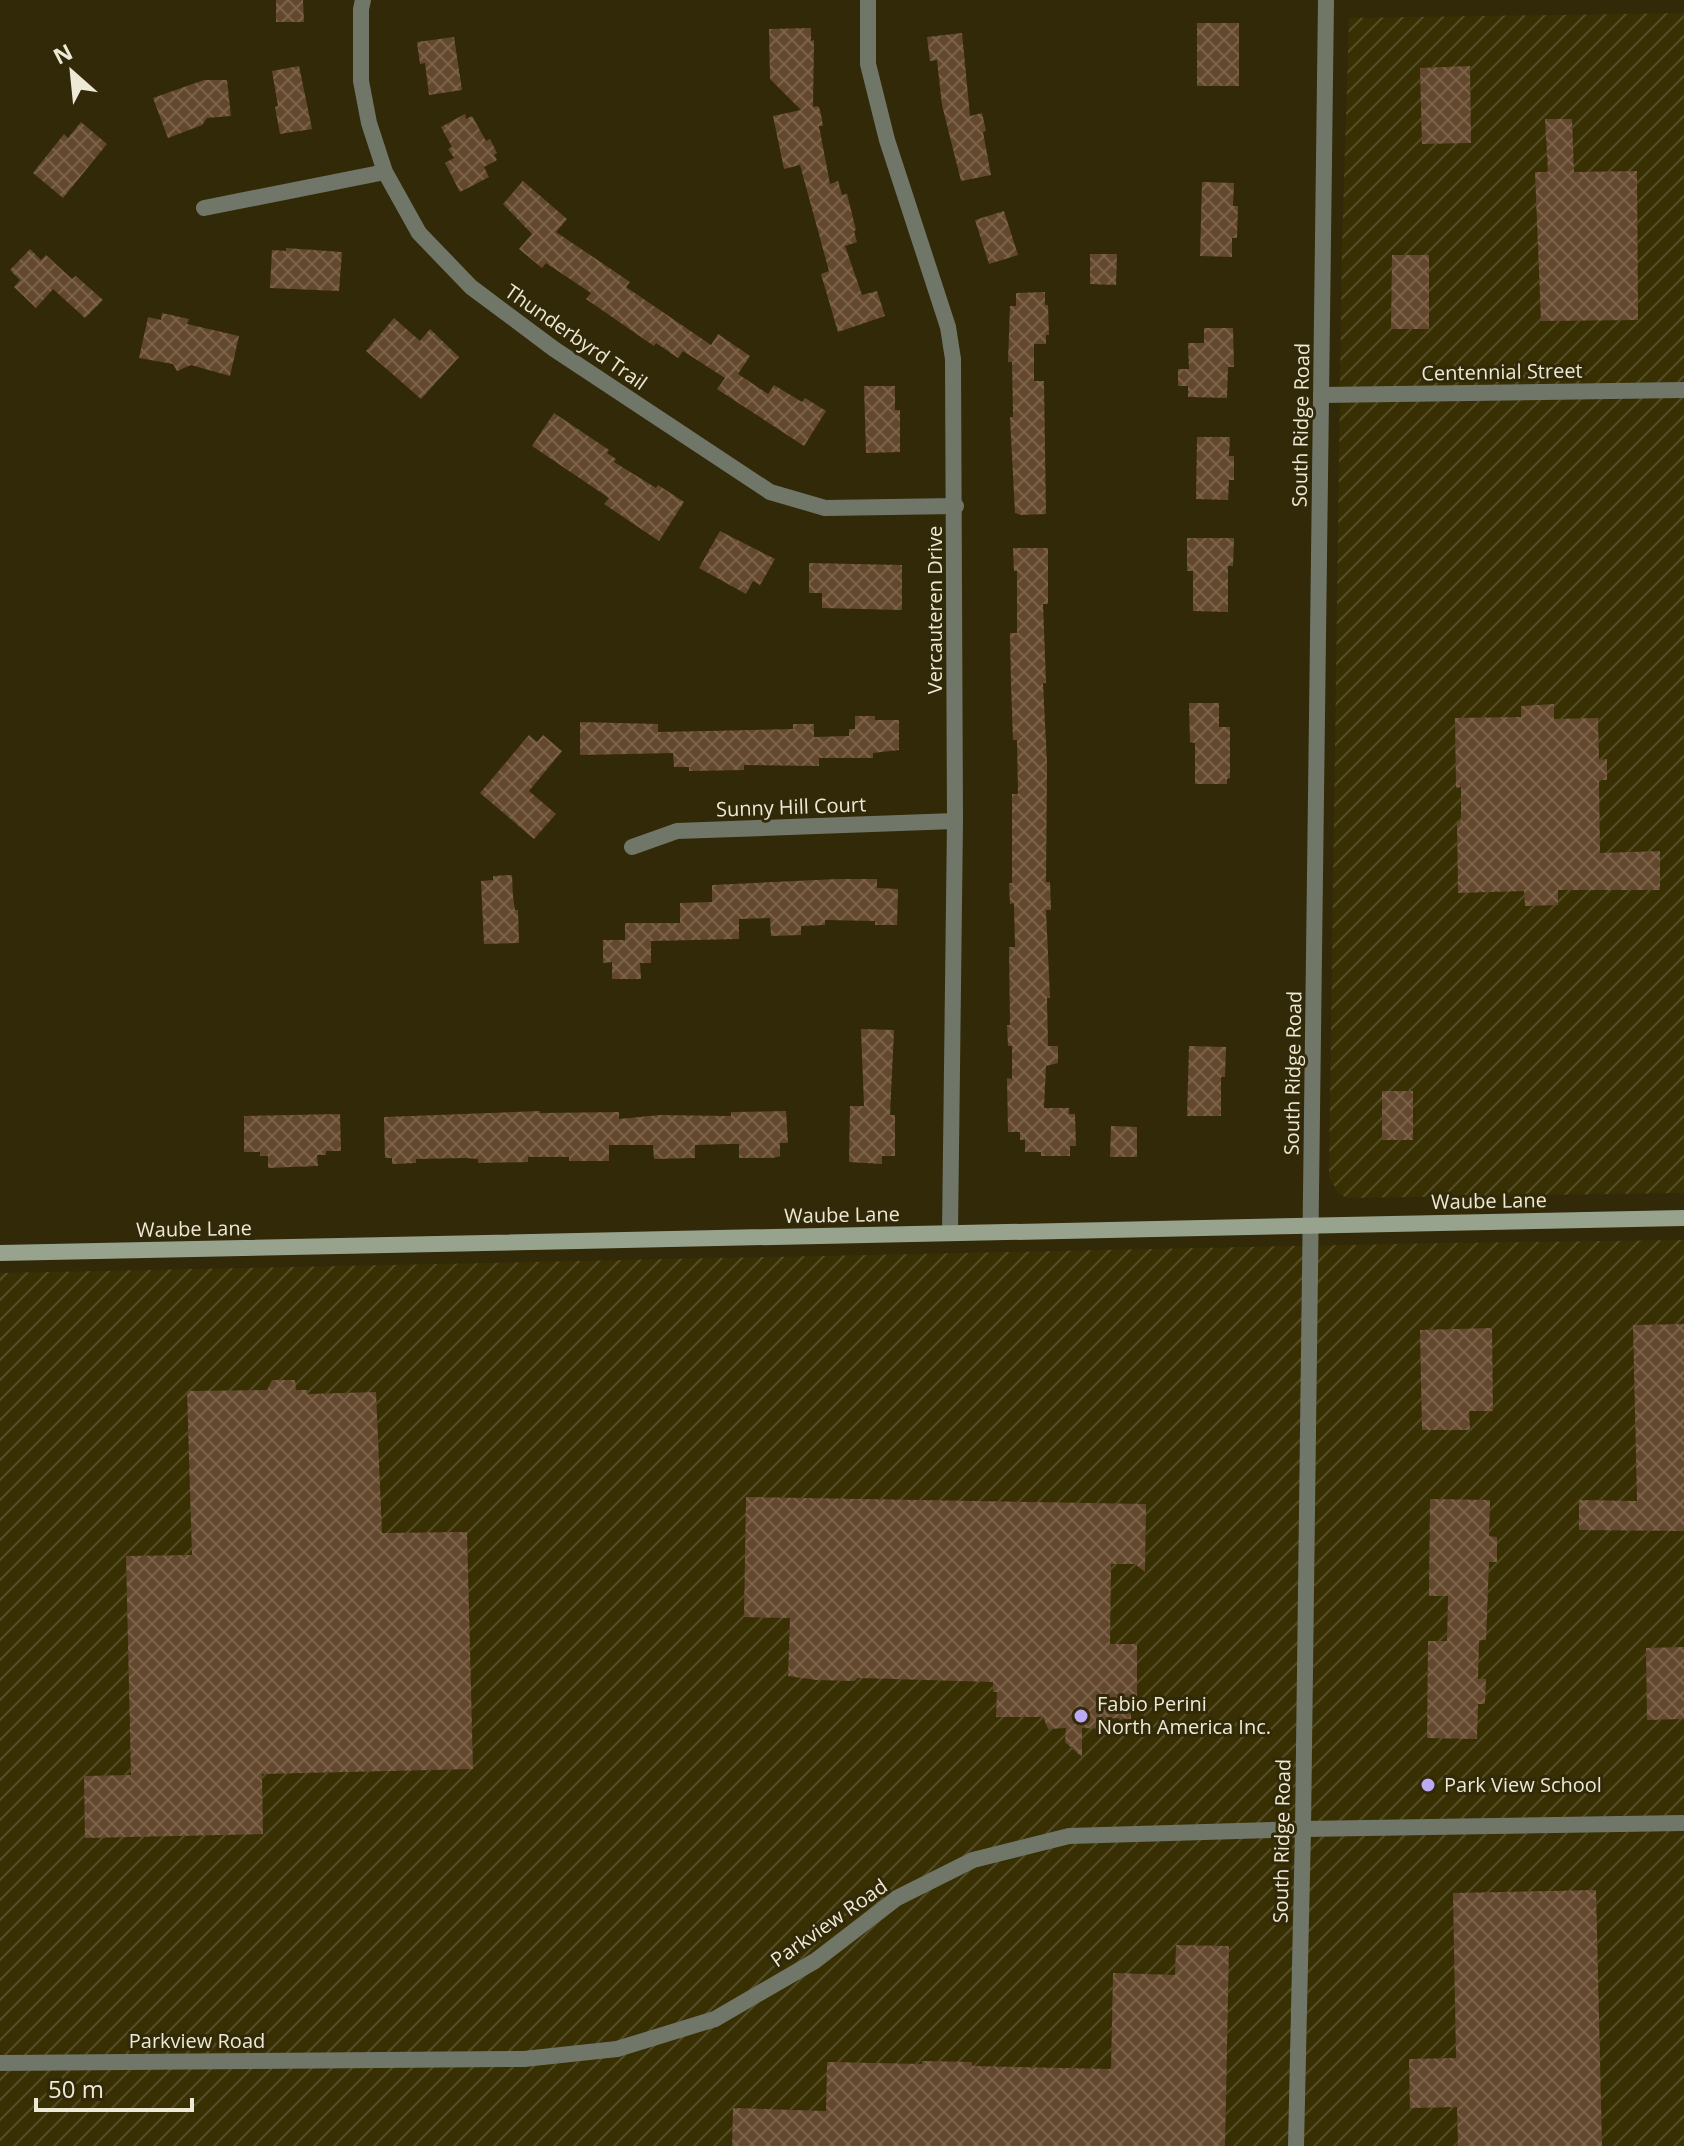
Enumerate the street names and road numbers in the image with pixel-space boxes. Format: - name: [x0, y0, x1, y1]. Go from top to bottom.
- street label: Thunderbyrd Trail: [500, 277, 653, 396]
- street label: South Ridge Road: [1286, 343, 1315, 507]
- street label: Centennial Street: [1421, 357, 1583, 386]
- street label: Vercauteren Drive: [921, 526, 948, 694]
- street label: Sunny Hill Court: [715, 790, 867, 823]
- street label: South Ridge Road: [1278, 991, 1307, 1155]
- street label: Waube Lane: [1431, 1186, 1547, 1215]
- street label: Waube Lane: [784, 1200, 900, 1229]
- street label: Waube Lane: [136, 1214, 252, 1243]
- street label: South Ridge Road: [1267, 1759, 1296, 1923]
- street label: Parkview Road: [765, 1872, 892, 1973]
- street label: Parkview Road: [129, 2027, 265, 2054]

